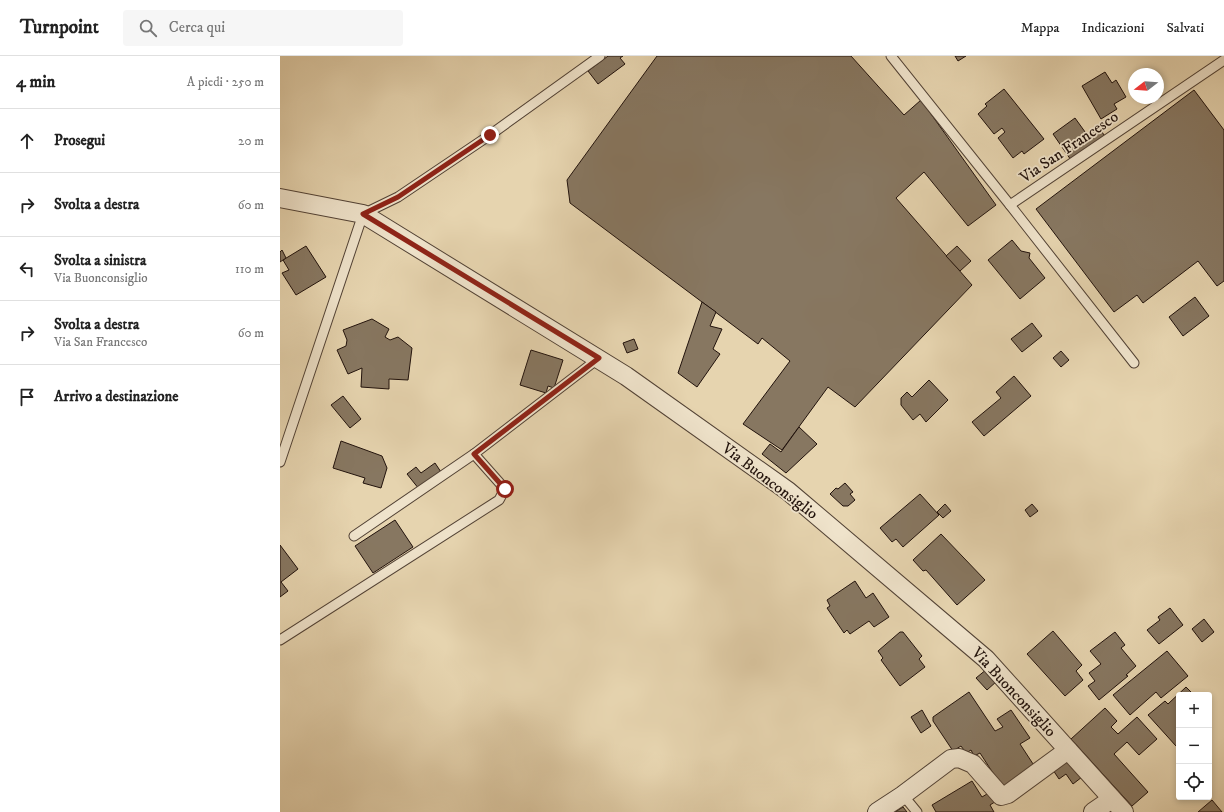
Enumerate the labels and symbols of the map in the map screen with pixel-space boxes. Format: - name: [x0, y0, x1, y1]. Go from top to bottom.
- north arrow: [1128, 68, 1164, 104]
- street label: Via San Francesco: [1015, 106, 1122, 188]
- route end: [481, 126, 499, 144]
- street label: Via Buonconsiglio: [717, 438, 822, 524]
- route start: [496, 480, 514, 498]
- street label: Via Buonconsiglio: [967, 642, 1061, 741]

